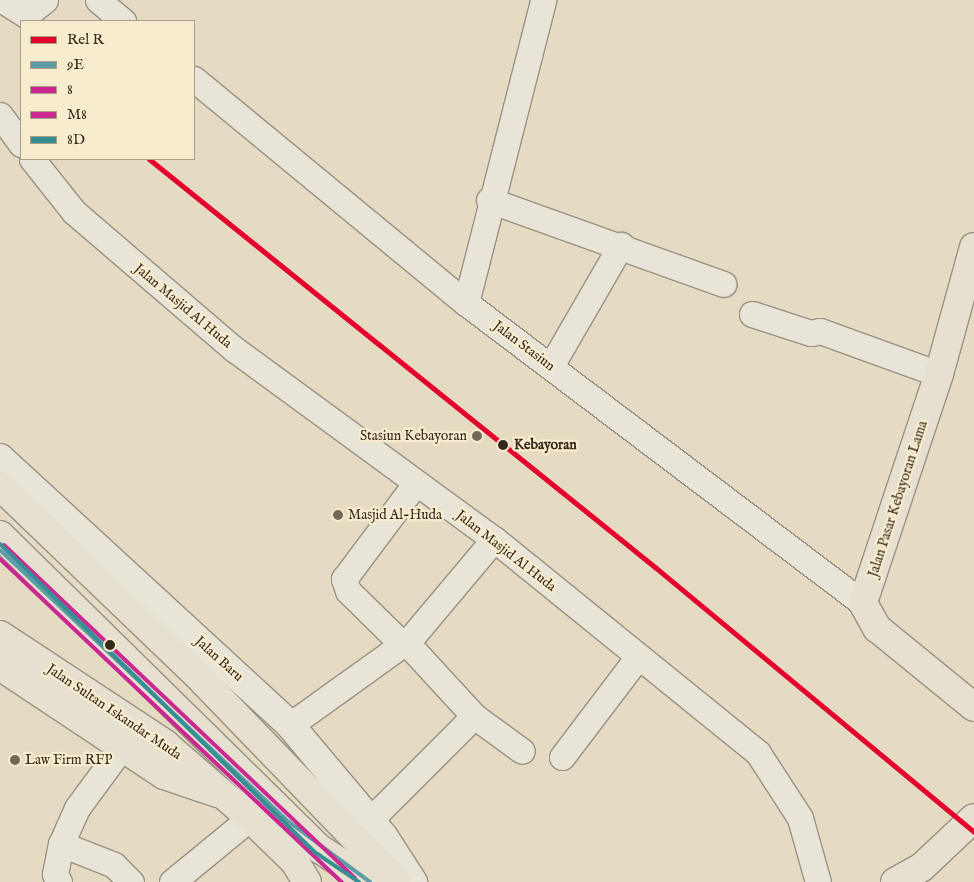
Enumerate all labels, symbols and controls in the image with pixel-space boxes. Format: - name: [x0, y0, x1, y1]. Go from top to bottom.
- legend: [20, 20, 195, 160]
- text: Rel R: [67, 30, 104, 49]
- text: 9E: [67, 55, 84, 74]
- text: 8: [67, 80, 73, 99]
- text: M8: [67, 105, 87, 124]
- text: 8D: [67, 130, 85, 149]
- street label: Jalan Masjid Al Huda: [131, 260, 235, 352]
- street label: Jalan Stasiun: [490, 317, 558, 375]
- street label: Jalan Pasar Kebayoran Lama: [865, 419, 931, 579]
- place label: Stasiun Kebayoran: [360, 428, 467, 444]
- marker: Stasiun Kebayoran: [471, 430, 483, 442]
- place label: Kebayoran: [514, 437, 577, 453]
- marker: Kebayoran: [496, 438, 510, 452]
- place label: Masjid Al-Huda: [348, 507, 442, 523]
- street label: Jalan Masjid Al Huda: [453, 507, 559, 595]
- marker: Masjid Al-Huda: [332, 509, 344, 521]
- street label: Jalan Baru: [191, 633, 247, 685]
- unlabelled marker: [105, 640, 115, 650]
- street label: Jalan Sultan Iskandar Muda: [43, 661, 185, 763]
- place label: Law Firm RFP: [25, 752, 112, 768]
- marker: Law Firm RFP: [9, 754, 21, 766]

